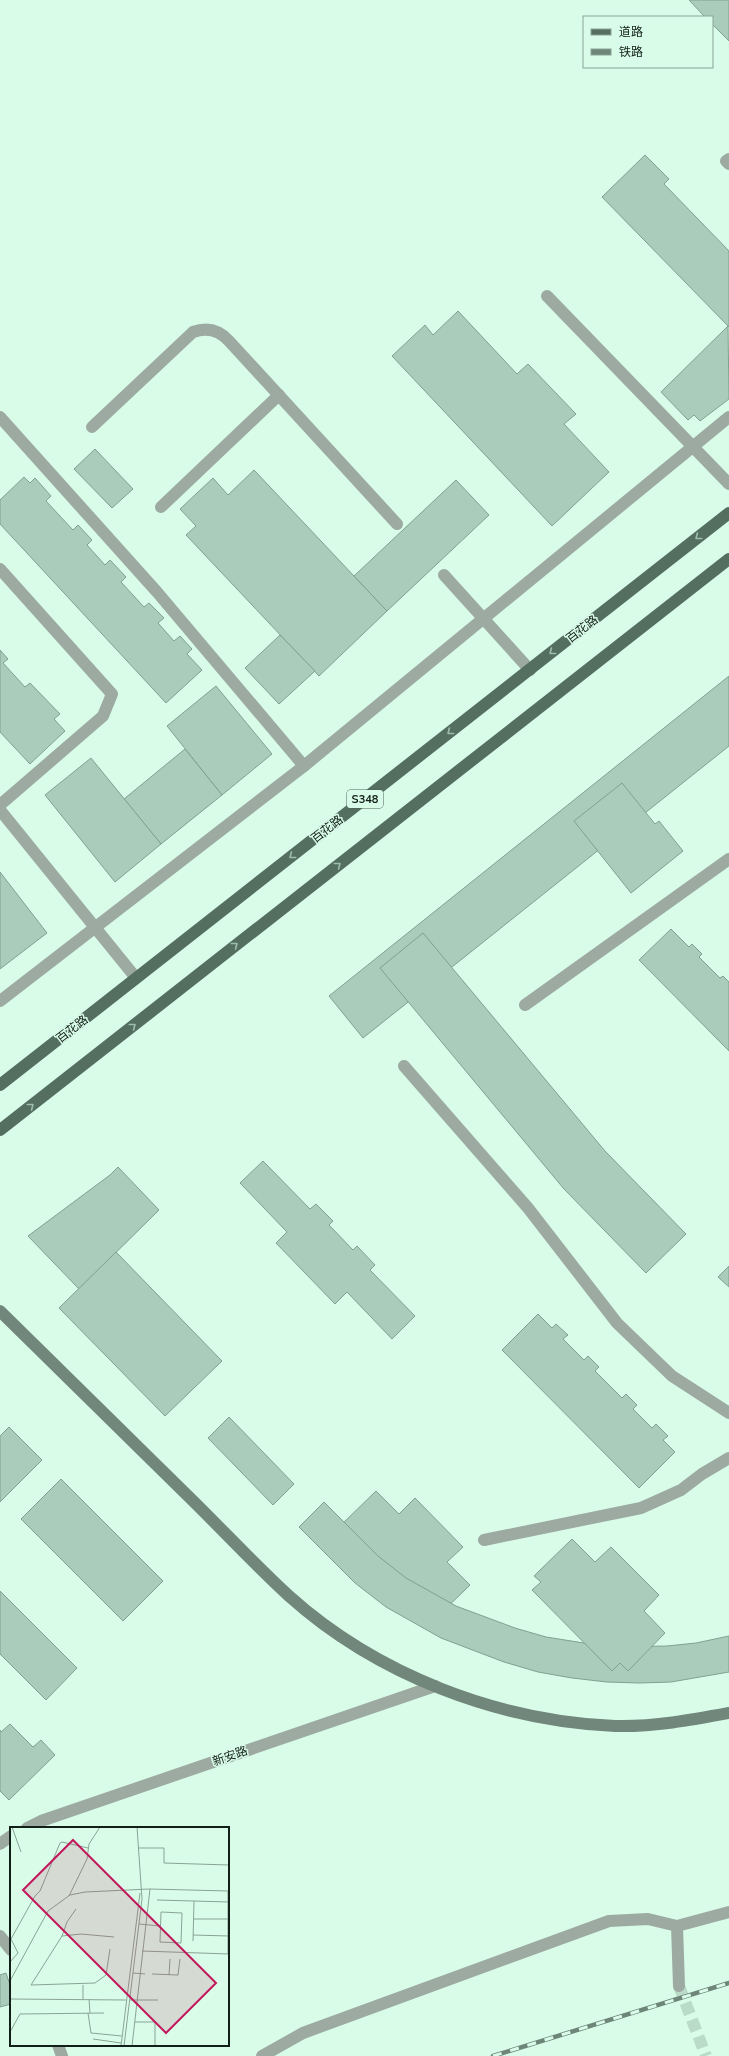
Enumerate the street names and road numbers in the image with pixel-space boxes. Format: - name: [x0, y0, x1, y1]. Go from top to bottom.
- street label: 百花路: [563, 612, 600, 646]
- road number: S348: [347, 790, 383, 808]
- street label: 百花路: [308, 812, 345, 846]
- street label: 百花路: [53, 1012, 90, 1046]
- street label: 新安路: [210, 1743, 249, 1768]

